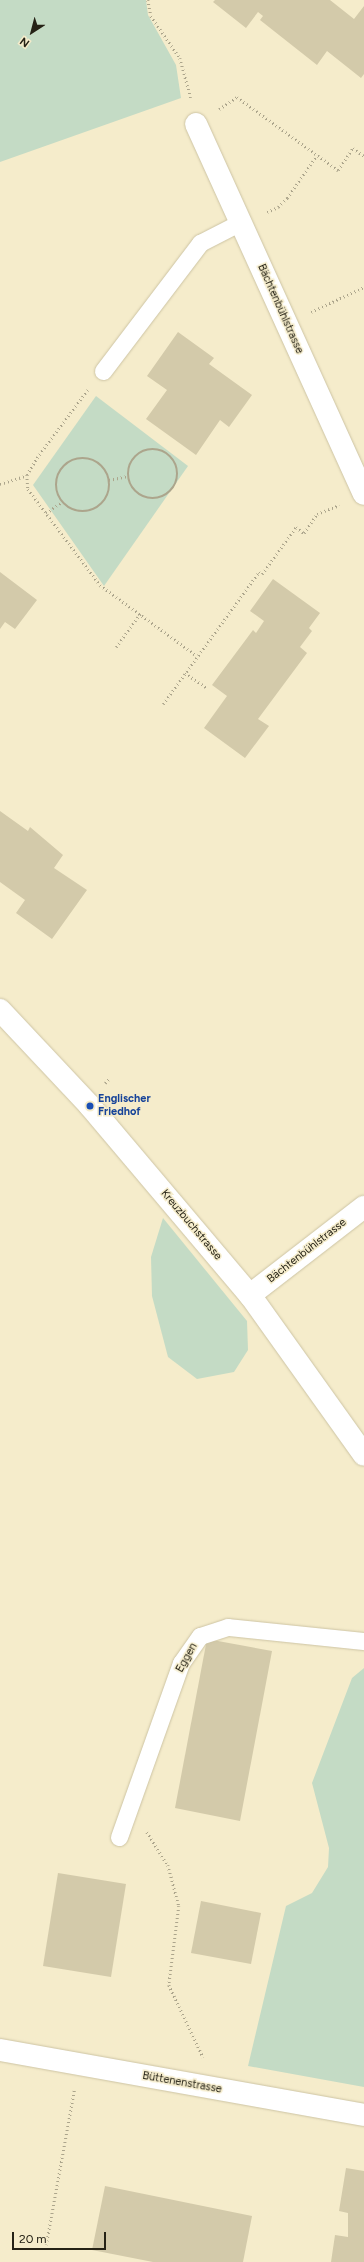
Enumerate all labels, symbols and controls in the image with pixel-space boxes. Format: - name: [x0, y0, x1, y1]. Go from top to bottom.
- north arrow: [12, 12, 52, 52]
- text: N: [17, 34, 32, 50]
- street label: Bächtenbühlstrasse: [254, 262, 306, 356]
- place label: Englischer Friedhof: [98, 1093, 151, 1119]
- marker: Englischer Friedhof: [85, 1101, 95, 1111]
- street label: Kreuzbuchstrasse: [158, 1187, 224, 1263]
- street label: Bächtenbühlstrasse: [265, 1216, 349, 1286]
- street label: Eggen: [174, 1641, 200, 1675]
- street label: Büttenenstrasse: [141, 2070, 223, 2096]
- scale bar: [14, 2224, 108, 2250]
- text: 20 m: [19, 2232, 47, 2246]

